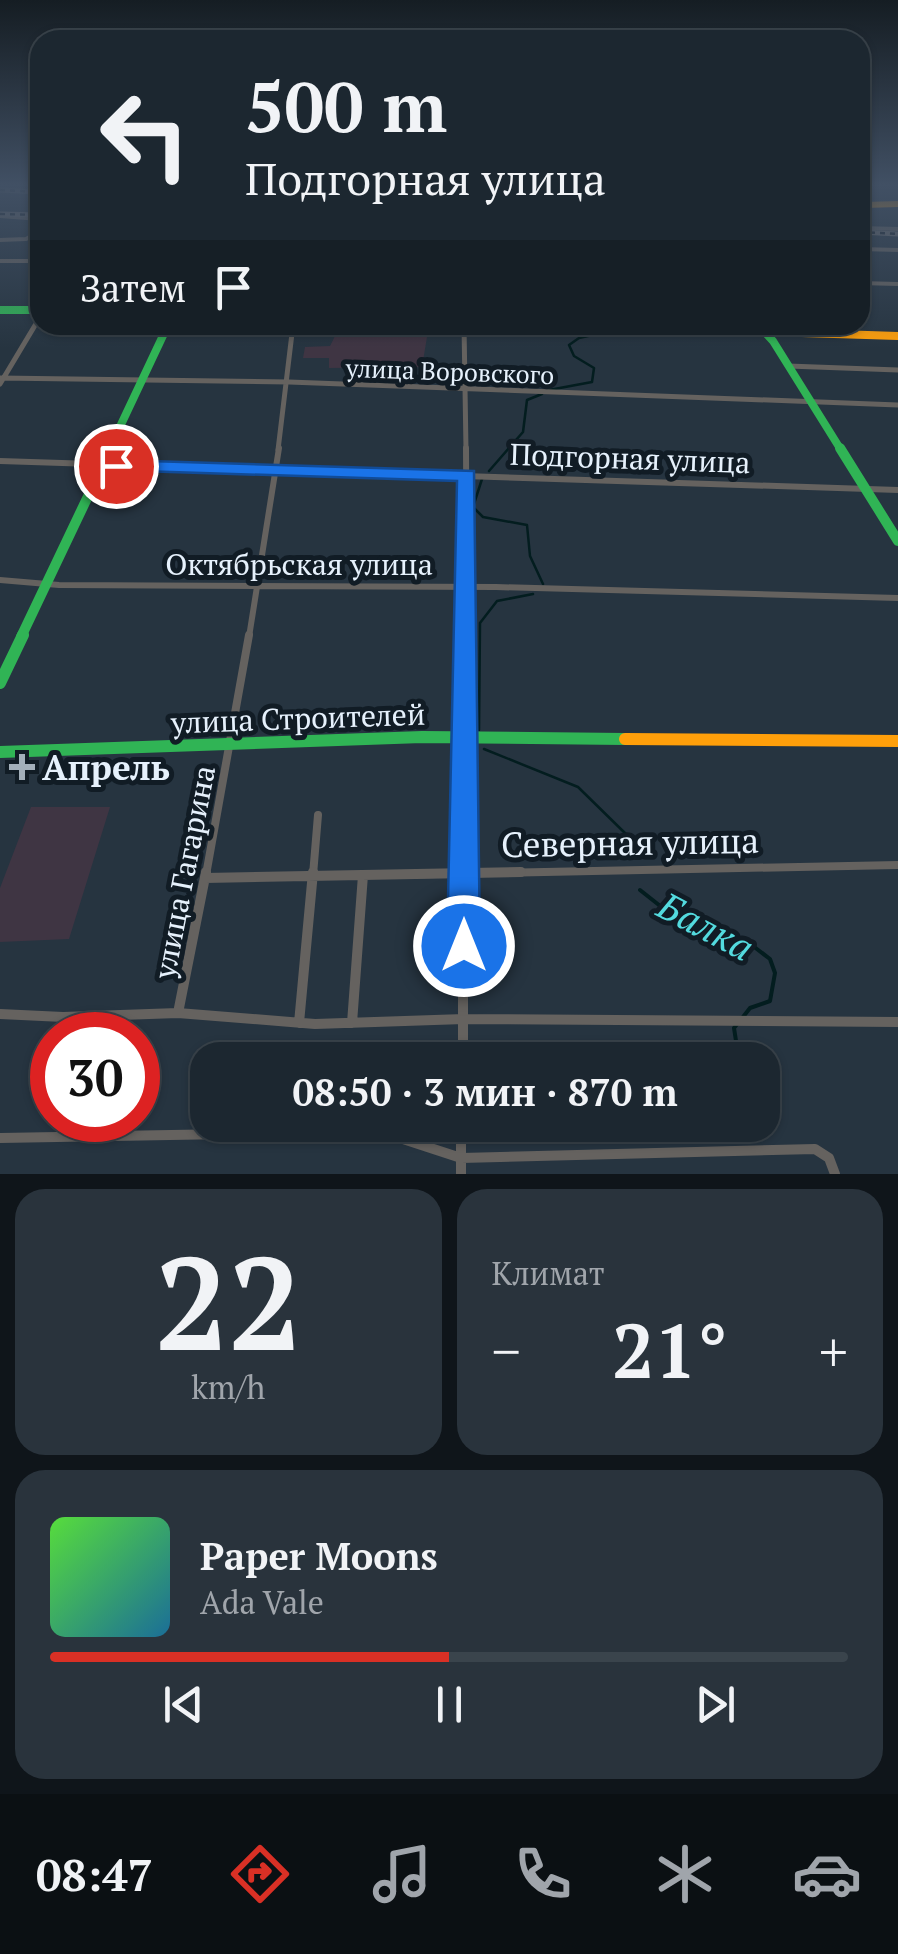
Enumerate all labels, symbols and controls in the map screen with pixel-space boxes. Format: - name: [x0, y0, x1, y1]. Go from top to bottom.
- text: 500 m: [245, 59, 447, 152]
- icon: left: [80, 70, 210, 200]
- text: Подгорная улица: [245, 148, 606, 208]
- icon: arrive: [206, 260, 261, 315]
- text: Затем: [80, 263, 186, 313]
- street label: улица Воровского: [344, 351, 555, 391]
- pin: [74, 424, 159, 509]
- street label: Подгорная улица: [509, 434, 751, 482]
- icon: arrive: [89, 439, 144, 494]
- street label: Октябрьская улица: [165, 544, 433, 584]
- street label: улица Строителей: [169, 694, 426, 742]
- place label: Апрель: [42, 744, 170, 790]
- marker: Апрель: [11, 756, 33, 778]
- street label: улица Гагарина: [144, 762, 224, 983]
- street label: Северная улица: [501, 817, 759, 867]
- water label: Балка: [649, 880, 763, 972]
- position arrow: [412, 894, 516, 998]
- speed limit sign: 30: [30, 1012, 160, 1142]
- text: 08:50 · 3 мин · 870 m: [292, 1067, 678, 1117]
- text: 22: [155, 1215, 302, 1387]
- text: Климат: [492, 1252, 605, 1294]
- text: 21°: [612, 1300, 728, 1399]
- text: −: [492, 1314, 521, 1387]
- text: +: [819, 1314, 848, 1387]
- text: km/h: [191, 1366, 265, 1408]
- text: Paper Moons: [200, 1531, 438, 1581]
- text: Ada Vale: [200, 1581, 324, 1623]
- icon: previous: [156, 1677, 211, 1732]
- icon: pause: [422, 1677, 477, 1732]
- icon: next: [688, 1677, 743, 1732]
- icon: directions: [225, 1839, 295, 1909]
- icon: music: [367, 1839, 437, 1909]
- icon: phone: [508, 1839, 578, 1909]
- icon: climate: [650, 1839, 720, 1909]
- icon: car: [792, 1839, 862, 1909]
- text: 08:47: [36, 1844, 153, 1904]

